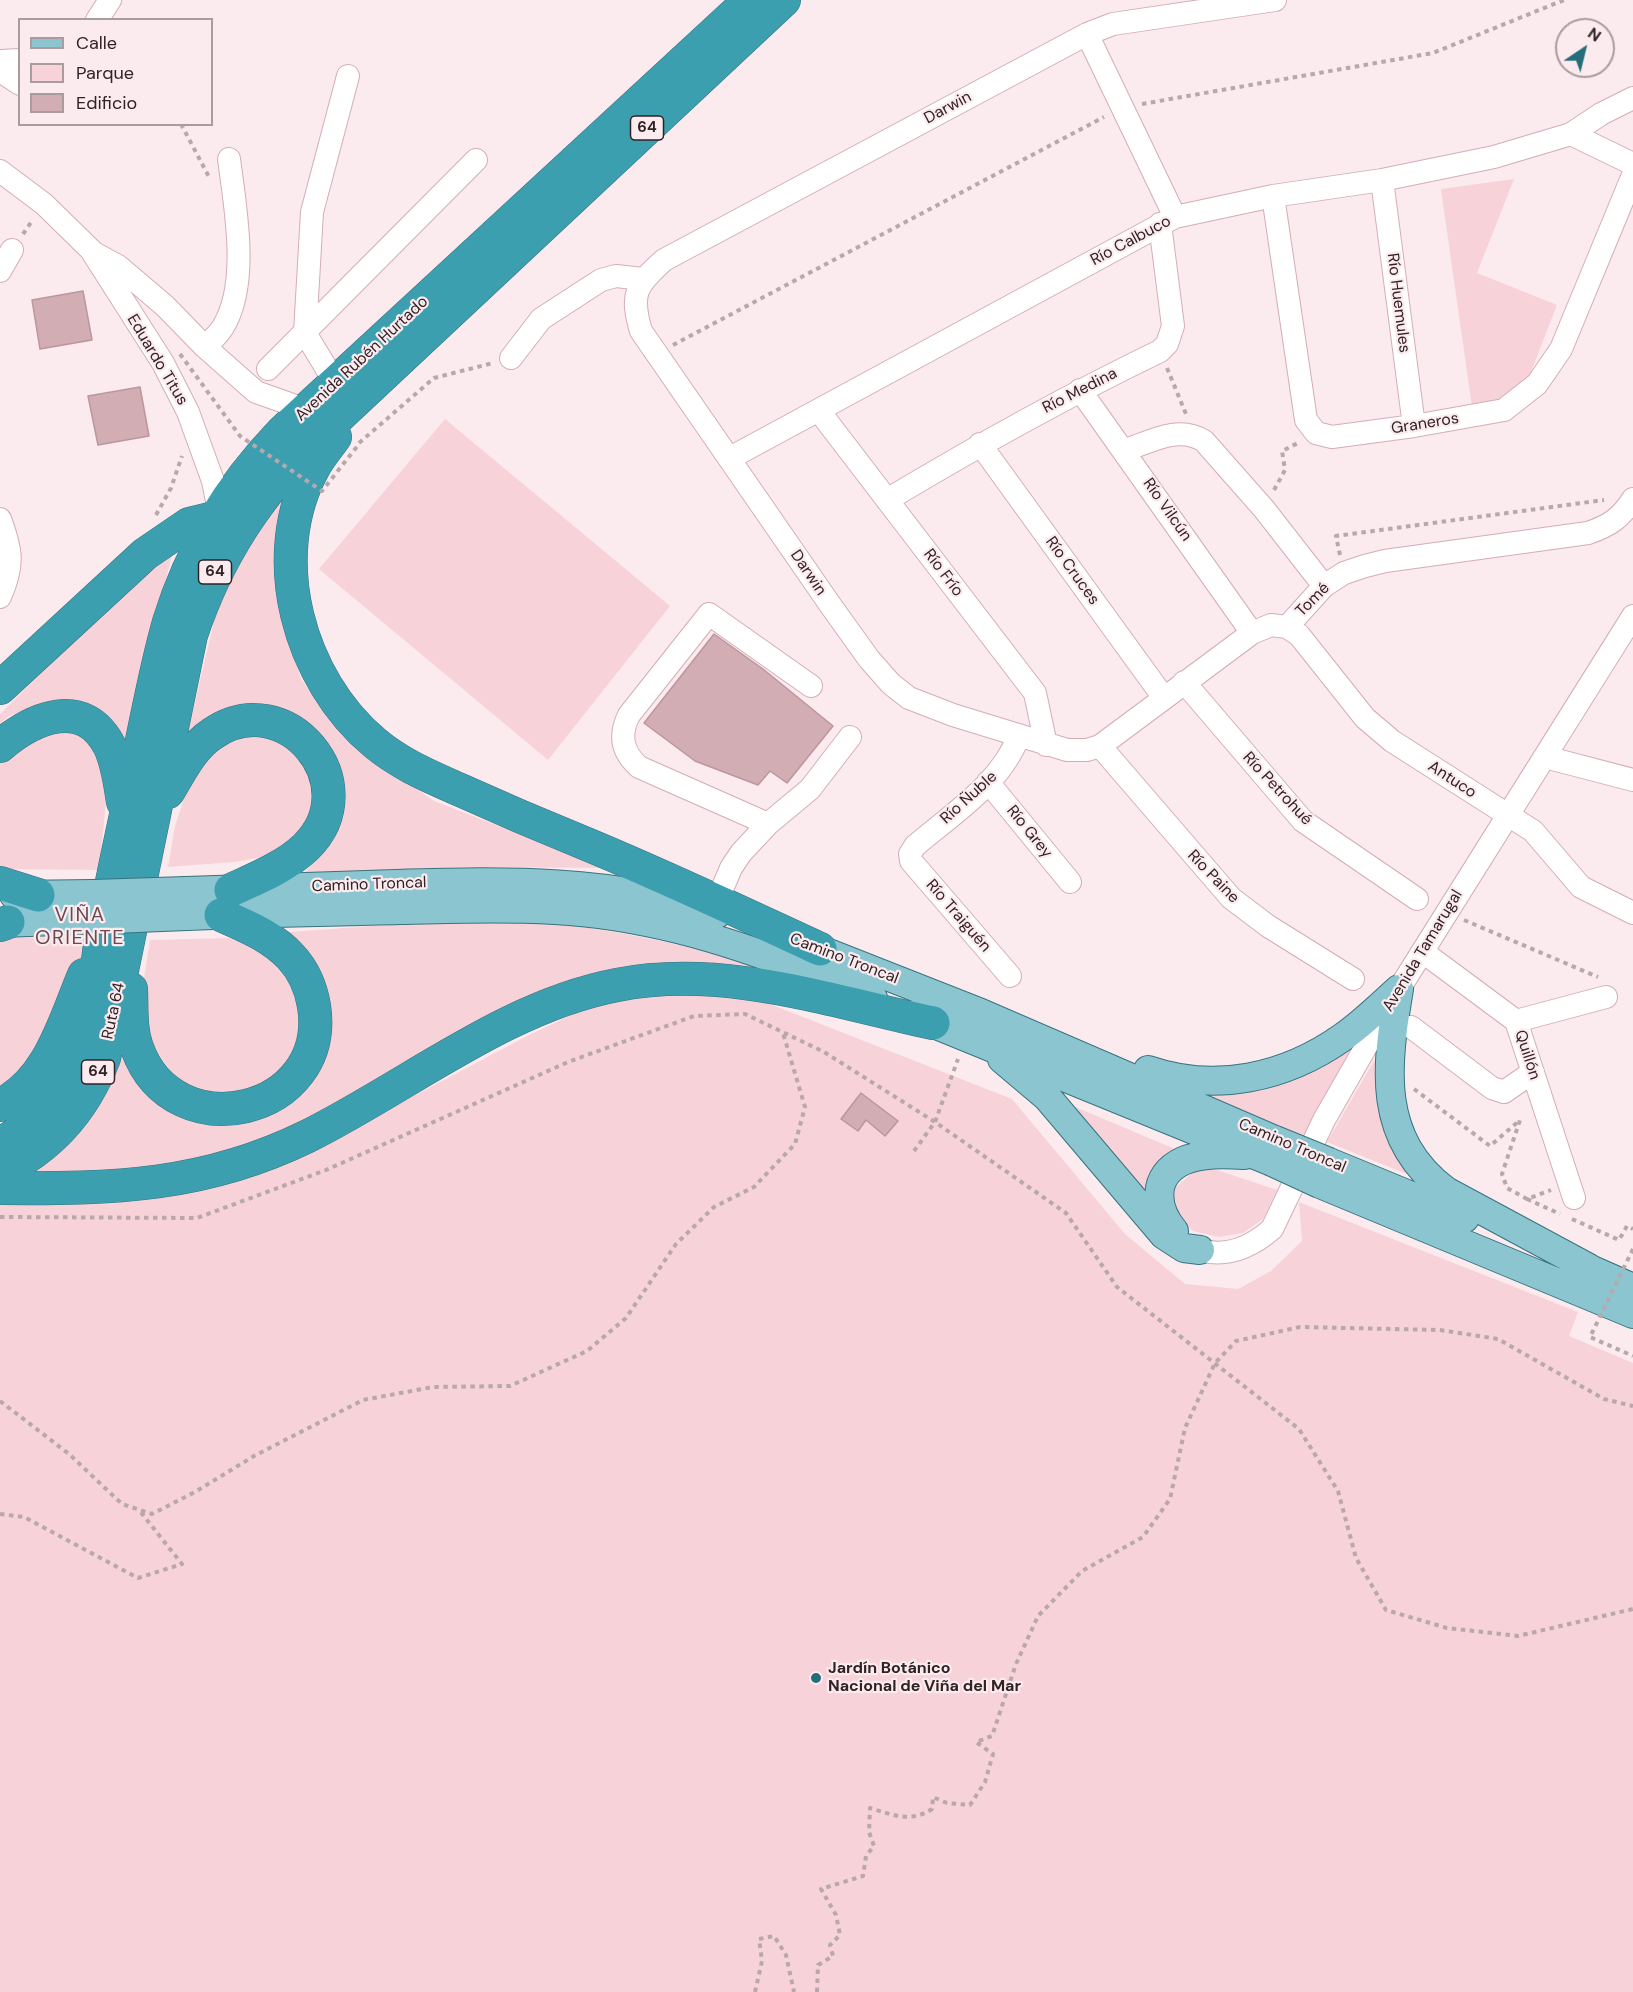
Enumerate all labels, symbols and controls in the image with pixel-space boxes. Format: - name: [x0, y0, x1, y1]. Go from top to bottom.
- legend: [18, 18, 213, 126]
- north arrow: [1555, 18, 1615, 78]
- text: N: [1584, 23, 1605, 46]
- text: Calle: [76, 31, 117, 55]
- text: Parque: [76, 61, 134, 85]
- street label: Darwin: [921, 88, 975, 128]
- text: Edificio: [76, 91, 137, 115]
- road number: 64: [630, 116, 664, 140]
- street label: Río Calbuco: [1087, 212, 1175, 270]
- street label: Río Huemules: [1382, 252, 1414, 354]
- street label: Avenida Rubén Hurtado: [292, 292, 432, 426]
- street label: Eduardo Titus: [122, 311, 192, 409]
- street label: Río Medina: [1040, 364, 1120, 418]
- street label: Graneros: [1390, 409, 1460, 439]
- street label: Río Vilcún: [1138, 475, 1196, 545]
- street label: Río Cruces: [1041, 533, 1103, 609]
- street label: Río Frío: [919, 546, 967, 600]
- street label: Darwin: [786, 547, 830, 599]
- road number: 64: [198, 560, 232, 584]
- street label: Tomé: [1292, 579, 1334, 621]
- street label: Río Petrohué: [1238, 748, 1316, 830]
- street label: Antuco: [1424, 757, 1480, 803]
- street label: Río Ñuble: [937, 768, 1001, 828]
- street label: Río Grey: [1002, 802, 1056, 862]
- street label: Río Paine: [1183, 846, 1243, 908]
- street label: Camino Troncal: [311, 873, 427, 897]
- street label: Río Traiguén: [921, 876, 995, 956]
- street label: Avenida Tamarugal: [1379, 887, 1467, 1015]
- district label: VIÑA ORIENTE: [35, 904, 125, 951]
- street label: Camino Troncal: [787, 929, 901, 989]
- street label: Ruta 64: [99, 981, 129, 1041]
- street label: Quillón: [1510, 1028, 1544, 1082]
- road number: 64: [82, 1060, 114, 1084]
- street label: Camino Troncal: [1235, 1115, 1349, 1177]
- place label: Jardín Botánico Nacional de Viña del Mar: [828, 1659, 1021, 1697]
- marker: Jardín Botánico Nacional de Viña del Mar: [809, 1671, 823, 1685]

